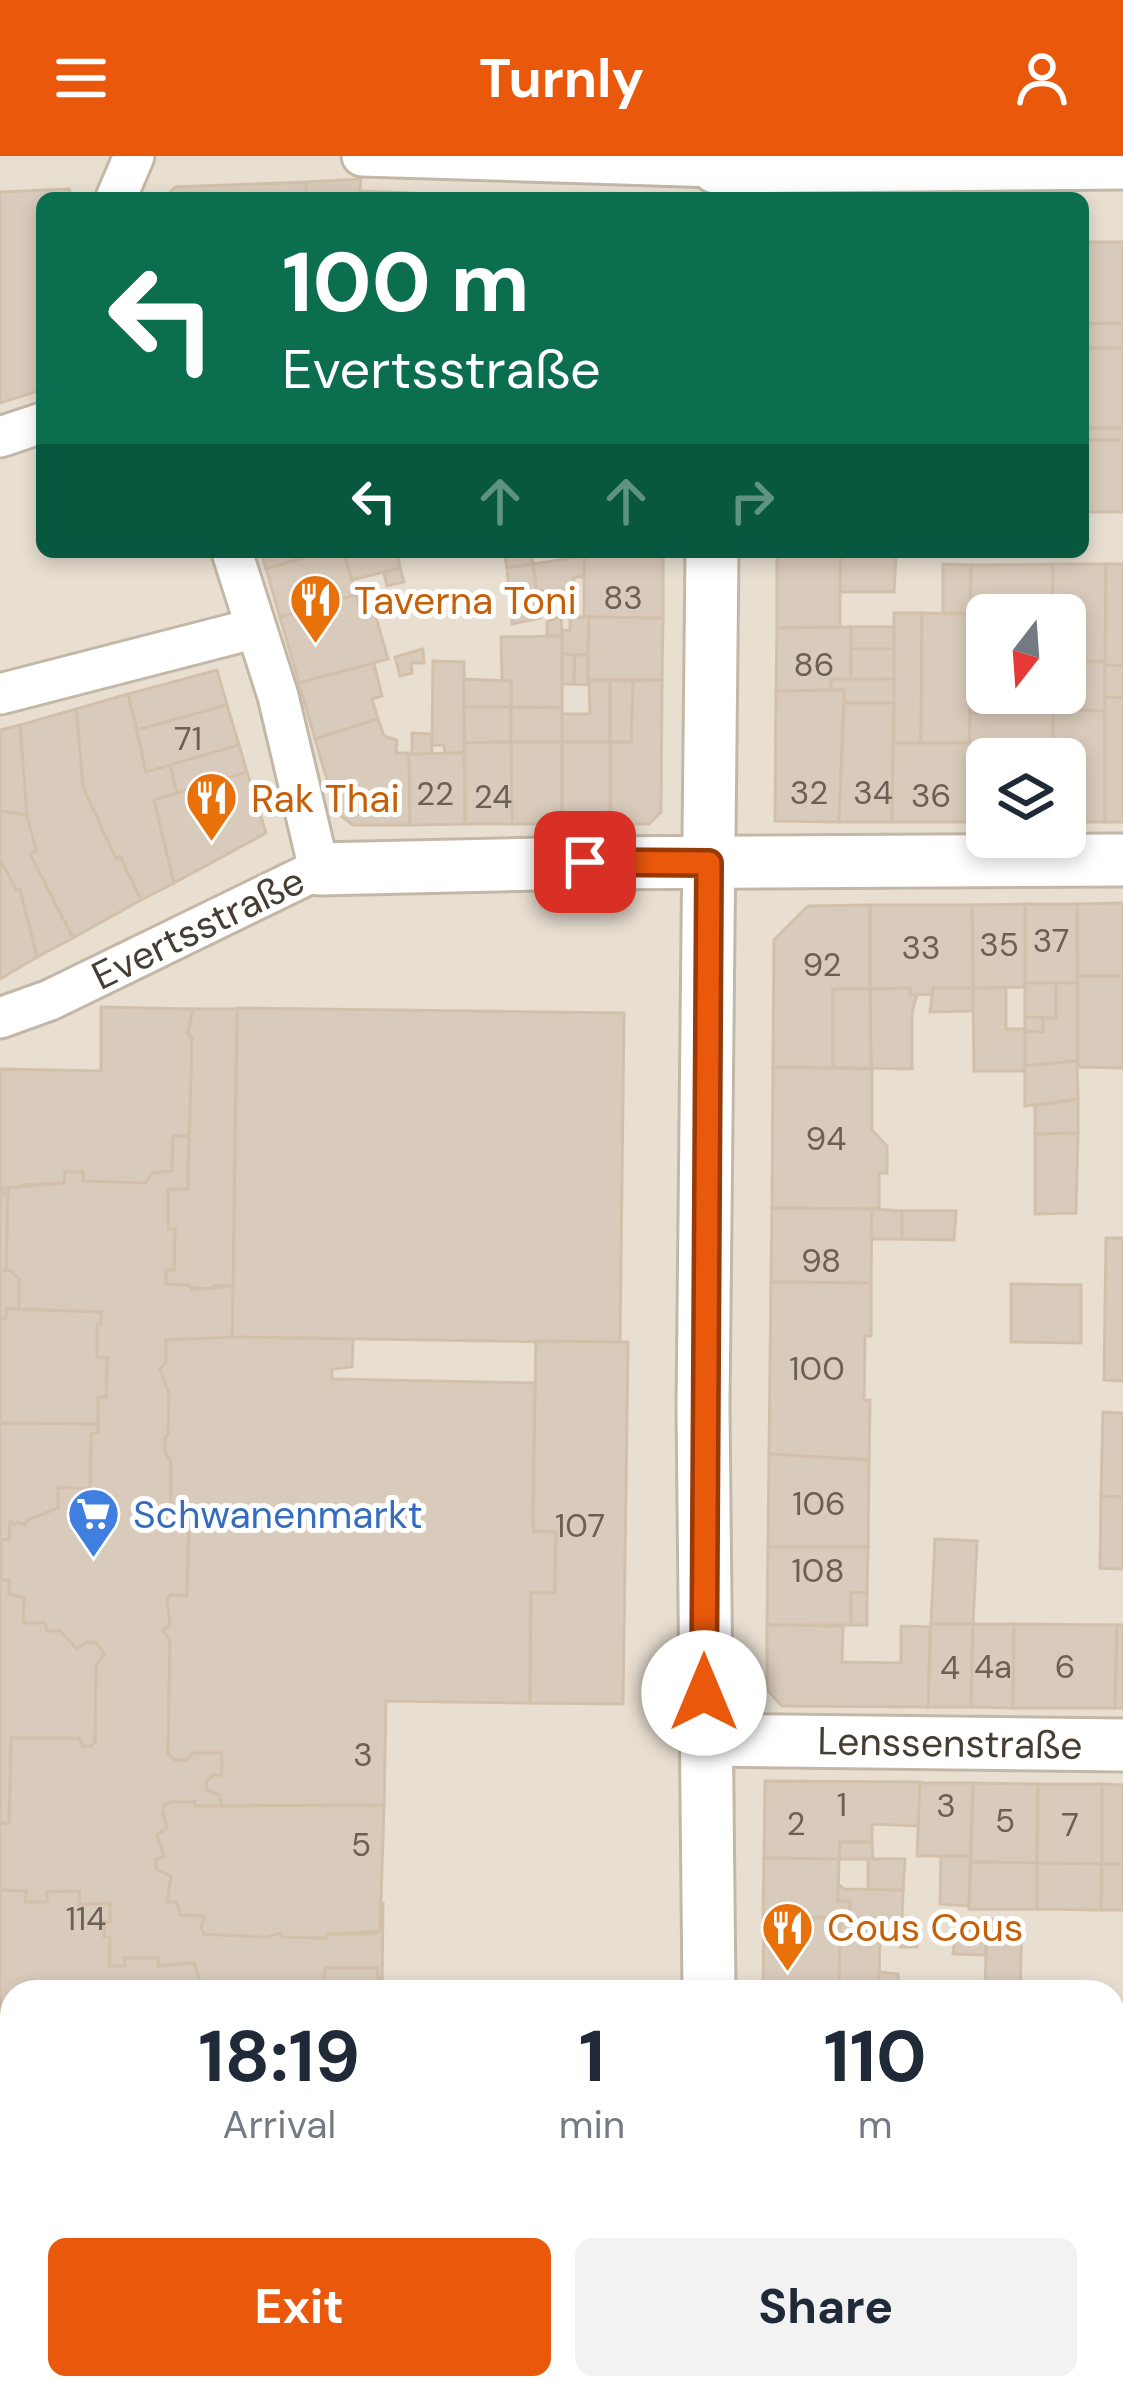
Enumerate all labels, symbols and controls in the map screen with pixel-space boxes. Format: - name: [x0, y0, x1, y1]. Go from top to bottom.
- text: Turnly: [479, 43, 644, 114]
- icon: menu: [48, 45, 114, 111]
- icon: person: [1009, 45, 1075, 111]
- text: 100 m: [282, 228, 530, 337]
- icon: left: [84, 240, 240, 396]
- text: Evertsstraße: [282, 334, 601, 405]
- icon: left: [341, 468, 407, 534]
- icon: ahead: [467, 468, 533, 534]
- icon: ahead: [593, 468, 659, 534]
- icon: right: [719, 468, 785, 534]
- restaurant icon: Taverna Toni: [287, 572, 343, 646]
- place label: Taverna Toni: [354, 575, 577, 626]
- house number: 83: [603, 576, 643, 619]
- north arrow: [966, 594, 1086, 714]
- map controls: [966, 594, 1086, 858]
- house number: 86: [794, 643, 834, 686]
- house number: 71: [174, 717, 202, 760]
- button: layers: [966, 738, 1086, 858]
- restaurant icon: Rak Thai: [184, 770, 240, 844]
- house number: 32: [790, 771, 828, 814]
- house number: 34: [853, 771, 893, 814]
- house number: 22: [416, 772, 454, 815]
- place label: Rak Thai: [251, 773, 400, 824]
- house number: 36: [911, 774, 951, 817]
- house number: 24: [474, 775, 512, 818]
- pin: [534, 811, 636, 913]
- icon: arrive: [552, 829, 618, 895]
- street label: Evertsstraße: [83, 855, 313, 1001]
- house number: 37: [1033, 919, 1069, 962]
- house number: 35: [979, 923, 1019, 966]
- house number: 33: [901, 926, 941, 969]
- house number: 92: [802, 943, 842, 986]
- house number: 94: [806, 1117, 846, 1160]
- house number: 98: [801, 1239, 841, 1282]
- house number: 100: [789, 1347, 845, 1390]
- house number: 106: [792, 1482, 846, 1525]
- supermarket icon: Schwanenmarkt: [66, 1486, 122, 1560]
- place label: Schwanenmarkt: [133, 1489, 423, 1540]
- house number: 107: [555, 1504, 605, 1547]
- house number: 108: [792, 1549, 844, 1592]
- position arrow: [641, 1630, 767, 1756]
- house number: 4a: [974, 1645, 1012, 1688]
- house number: 6: [1055, 1645, 1075, 1688]
- house number: 4: [940, 1646, 960, 1689]
- street label: Lenssenstraße: [817, 1715, 1083, 1771]
- house number: 3: [353, 1733, 373, 1776]
- house number: 1: [837, 1783, 847, 1826]
- house number: 3: [936, 1784, 956, 1827]
- house number: 5: [995, 1799, 1015, 1842]
- house number: 2: [786, 1802, 806, 1845]
- house number: 7: [1061, 1803, 1079, 1846]
- house number: 5: [351, 1823, 371, 1866]
- house number: 114: [66, 1897, 106, 1940]
- restaurant icon: Cous Cous: [760, 1899, 816, 1973]
- place label: Cous Cous: [827, 1902, 1023, 1953]
- text: 18:19: [198, 2010, 360, 2103]
- text: 1: [579, 2010, 605, 2103]
- text: 110: [824, 2010, 927, 2103]
- text: Arrival: [223, 2099, 336, 2150]
- text: min: [559, 2099, 625, 2150]
- text: m: [858, 2099, 892, 2150]
- button: Exit: [48, 2238, 551, 2376]
- button: Share: [575, 2238, 1077, 2376]

